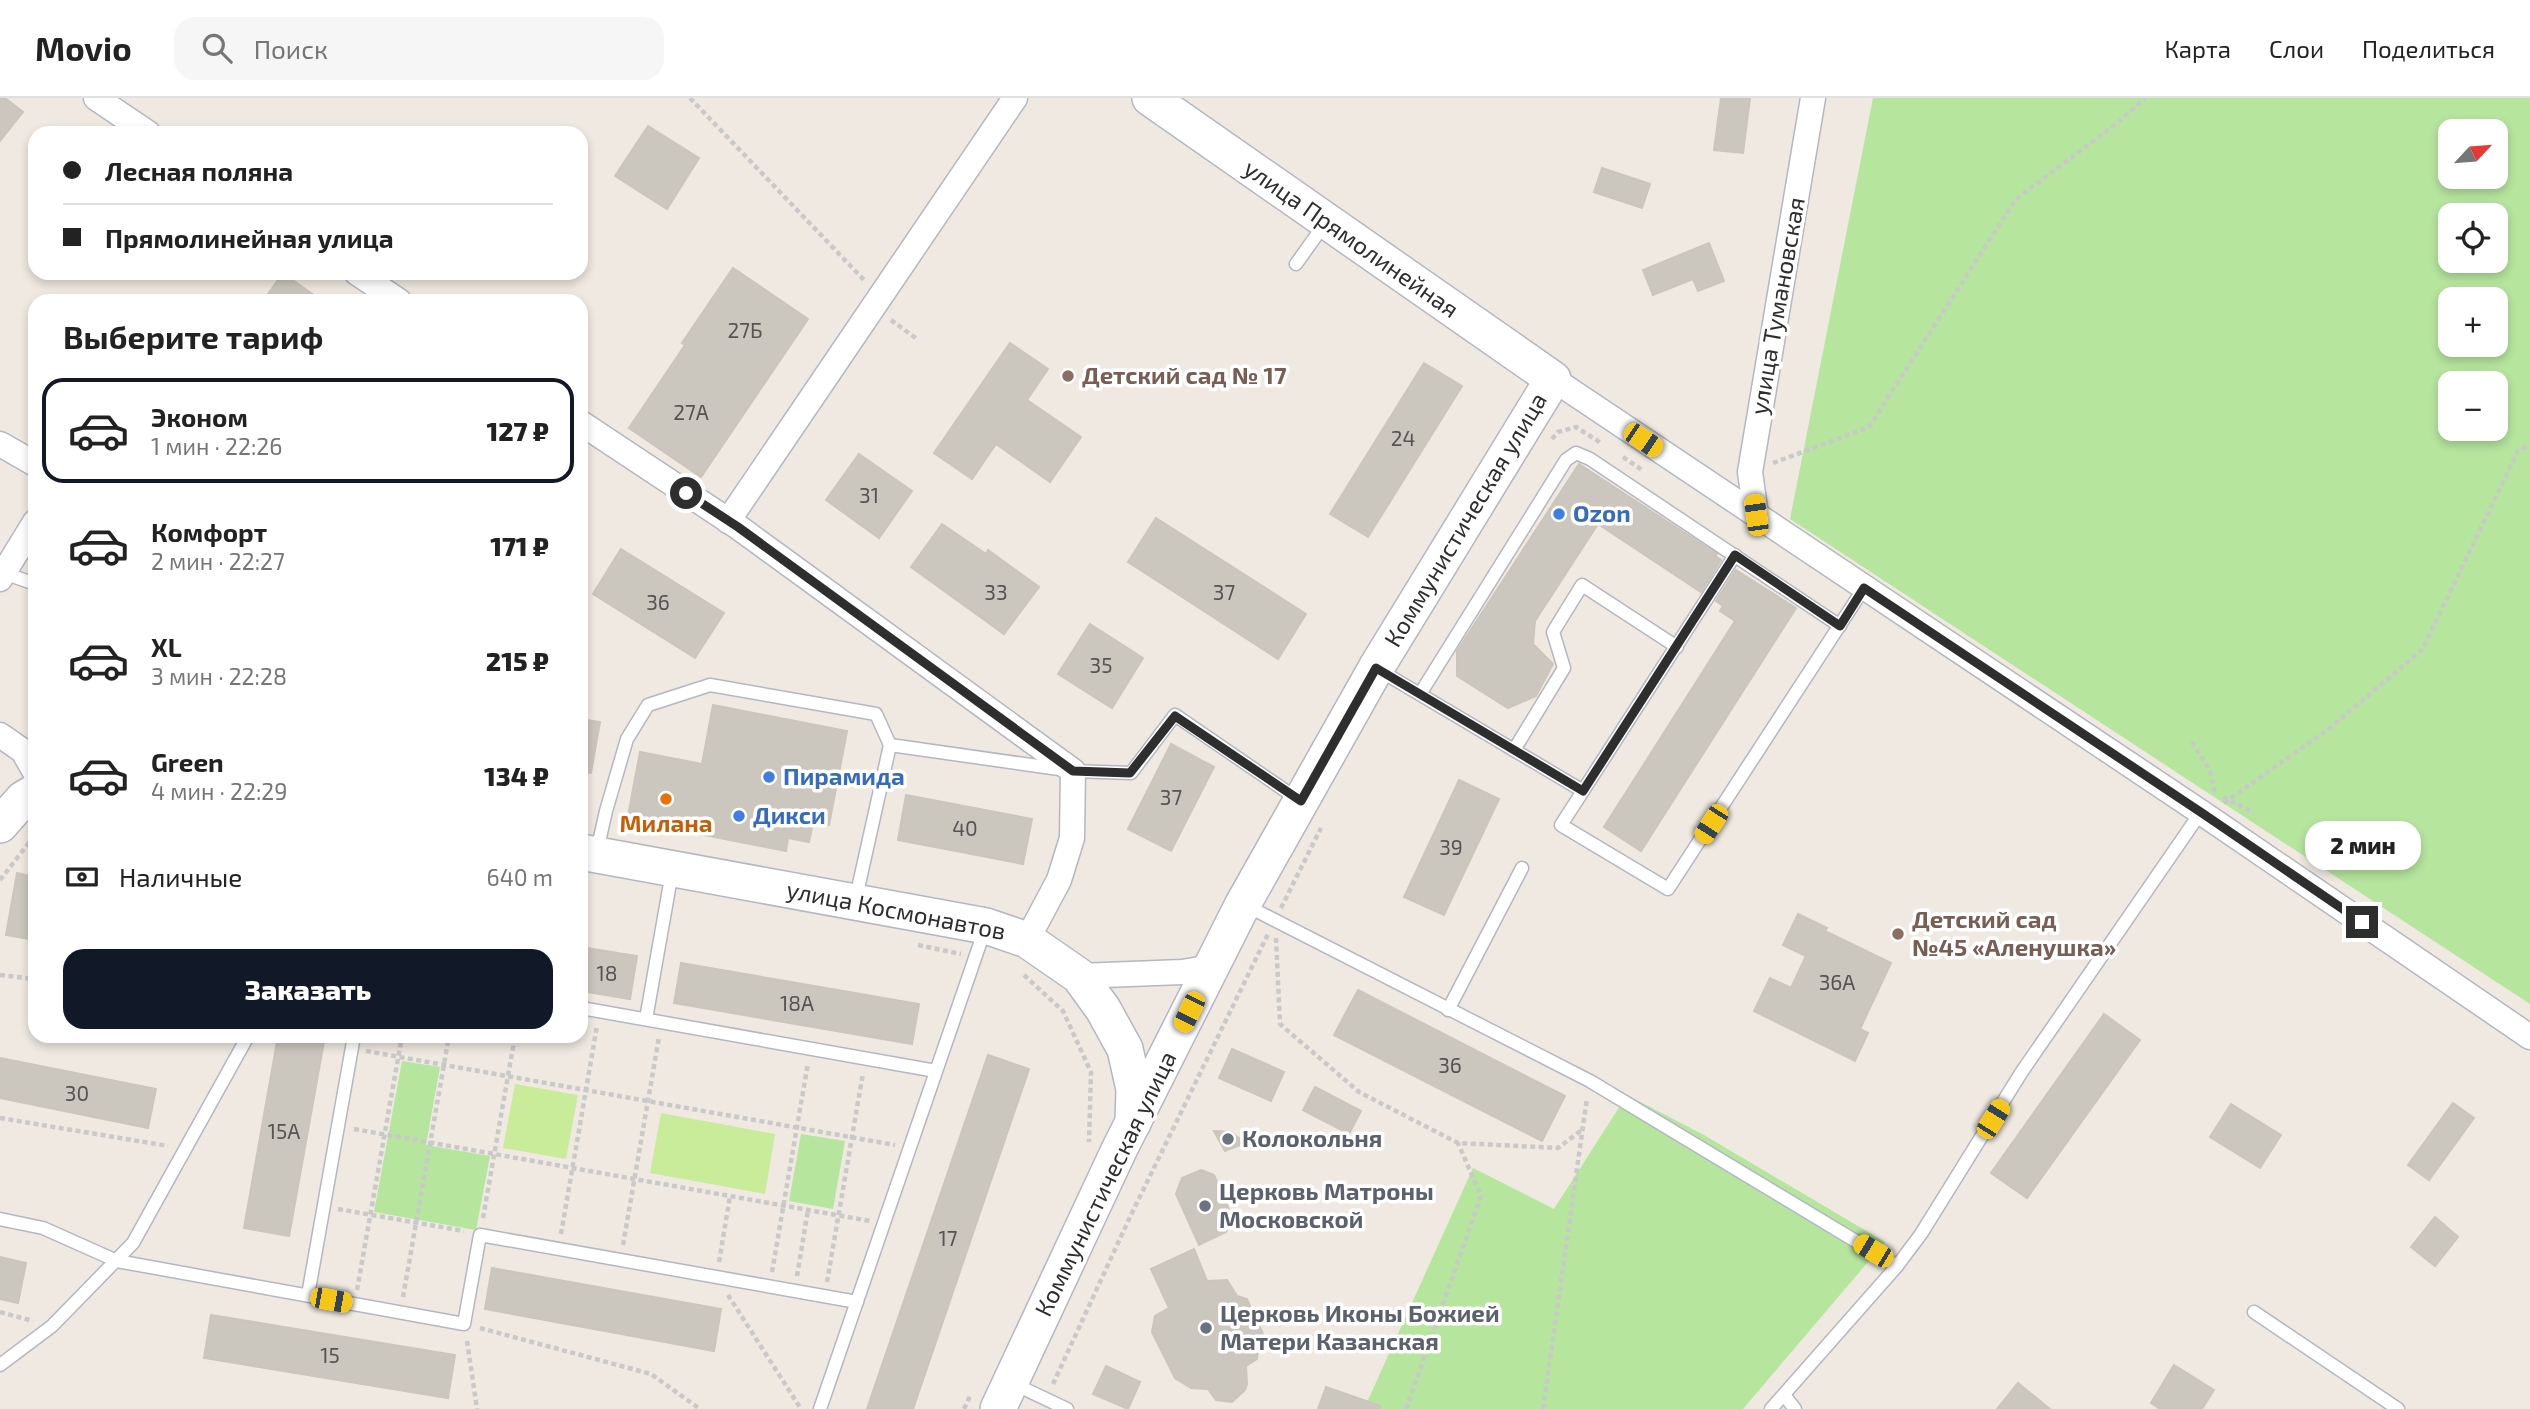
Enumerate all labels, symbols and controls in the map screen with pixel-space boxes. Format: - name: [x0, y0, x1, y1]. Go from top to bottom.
- search box: [174, 17, 664, 80]
- text: Movio: [35, 28, 132, 68]
- icon: search: [198, 29, 236, 67]
- text: Поиск: [254, 33, 328, 64]
- text: Карта: [2164, 34, 2231, 63]
- text: Слои: [2269, 34, 2324, 63]
- text: Поделиться: [2362, 34, 2495, 63]
- north arrow: [2438, 119, 2508, 189]
- map controls: [2438, 119, 2508, 441]
- street label: улица Прямолинейная: [1238, 153, 1465, 324]
- text: Лесная поляна: [105, 155, 293, 186]
- street label: улица Тумановская: [1743, 195, 1811, 417]
- button: locate: [2438, 203, 2508, 273]
- text: Прямолинейная улица: [105, 222, 394, 253]
- button: +: [2438, 287, 2508, 357]
- text: Выберите тариф: [63, 317, 323, 355]
- house number: 27Б: [727, 317, 763, 342]
- place label: Детский сад № 17: [1082, 360, 1287, 389]
- marker: Детский сад № 17: [1060, 368, 1076, 384]
- button: −: [2438, 371, 2508, 441]
- street label: Коммунистическая улица: [1377, 387, 1553, 652]
- icon: car: [67, 399, 130, 462]
- house number: 27А: [673, 399, 709, 424]
- text: Эконом: [151, 401, 248, 432]
- text: 127 ₽: [487, 415, 549, 446]
- car: [1620, 420, 1667, 460]
- house number: 24: [1391, 425, 1415, 450]
- text: 1 мин · 22:26: [151, 432, 282, 460]
- route start: [670, 477, 702, 509]
- house number: 31: [859, 482, 879, 507]
- car: [1743, 493, 1770, 537]
- place label: Ozon: [1573, 498, 1631, 527]
- marker: Ozon: [1551, 506, 1567, 522]
- icon: car: [67, 514, 130, 577]
- text: Комфорт: [151, 516, 267, 547]
- text: 171 ₽: [490, 530, 549, 561]
- text: 2 мин · 22:27: [151, 547, 285, 575]
- house number: 33: [984, 579, 1008, 604]
- house number: 37: [1213, 579, 1235, 604]
- house number: 36: [646, 589, 670, 614]
- icon: car: [67, 629, 130, 692]
- text: XL: [151, 631, 182, 662]
- text: 215 ₽: [486, 645, 549, 676]
- house number: 35: [1090, 652, 1112, 677]
- text: 3 мин · 22:28: [151, 662, 287, 690]
- icon: car: [67, 744, 130, 807]
- text: Green: [151, 746, 224, 777]
- text: 134 ₽: [484, 760, 549, 791]
- place label: Пирамида: [783, 761, 905, 790]
- marker: Пирамида: [761, 769, 777, 785]
- text: 4 мин · 22:29: [151, 777, 287, 805]
- house number: 37: [1160, 784, 1182, 809]
- marker: Милана: [658, 791, 674, 807]
- place label: Дикси: [753, 800, 826, 829]
- car: [1691, 801, 1732, 847]
- place label: Милана: [620, 808, 712, 837]
- marker: Дикси: [731, 808, 747, 824]
- house number: 40: [952, 815, 978, 840]
- callout: 2 мин: [2304, 820, 2420, 870]
- text: 2 мин: [2330, 831, 2396, 859]
- house number: 39: [1439, 834, 1463, 859]
- icon: cash: [63, 858, 101, 896]
- text: Наличные: [119, 861, 242, 892]
- text: 640 m: [487, 863, 553, 891]
- street label: улица Космонавтов: [784, 874, 1008, 946]
- place label: Детский сад №45 «Аленушка»: [1912, 904, 2116, 961]
- route end: [2346, 906, 2378, 938]
- marker: Детский сад №45 «Аленушка»: [1890, 926, 1906, 942]
- button: Заказать: [63, 949, 553, 1029]
- house number: 18: [596, 960, 618, 985]
- house number: 36А: [1819, 969, 1855, 994]
- car: [1171, 989, 1208, 1035]
- house number: 18А: [780, 990, 814, 1015]
- street label: Коммунистическая улица: [1028, 1046, 1182, 1321]
- house number: 36: [1438, 1052, 1462, 1077]
- house number: 30: [65, 1080, 89, 1105]
- car: [1973, 1096, 2014, 1142]
- house number: 15А: [268, 1118, 300, 1143]
- place label: Колокольня: [1242, 1123, 1382, 1152]
- marker: Колокольня: [1220, 1131, 1236, 1147]
- place label: Церковь Матроны Московской: [1219, 1176, 1434, 1233]
- marker: Церковь Матроны Московской: [1197, 1198, 1213, 1214]
- house number: 17: [938, 1225, 958, 1250]
- car: [1850, 1231, 1897, 1271]
- car: [309, 1286, 354, 1314]
- place label: Церковь Иконы Божией Матери Казанская: [1220, 1298, 1500, 1355]
- marker: Церковь Иконы Божией Матери Казанская: [1198, 1320, 1214, 1336]
- house number: 15: [320, 1342, 340, 1367]

